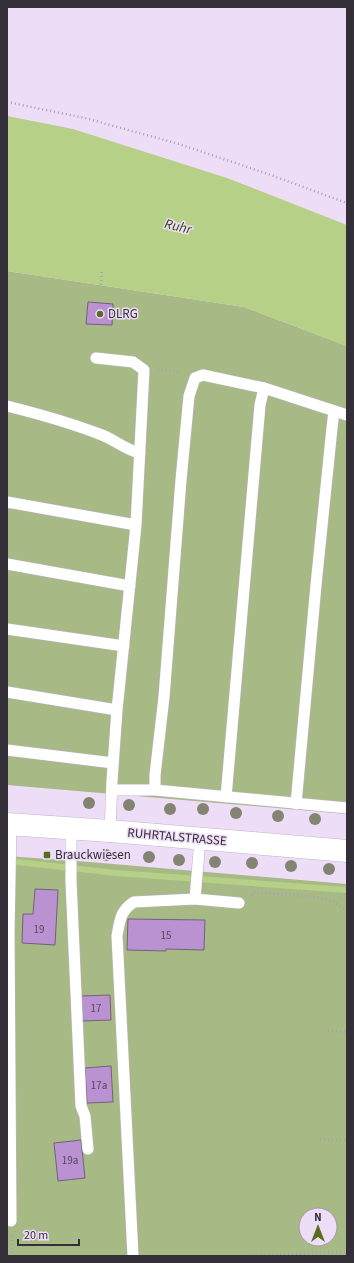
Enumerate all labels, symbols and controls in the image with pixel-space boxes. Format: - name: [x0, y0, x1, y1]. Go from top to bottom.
- water label: Ruhr: [162, 214, 195, 240]
- place label: DLRG: [108, 305, 138, 323]
- marker: DLRG: [95, 309, 105, 319]
- street label: RUHRTALSTRASSE: [127, 824, 228, 850]
- place label: Brauckwiesen: [55, 846, 131, 864]
- marker: Brauckwiesen: [42, 850, 52, 860]
- house number: 19: [34, 922, 44, 937]
- house number: 15: [161, 928, 171, 943]
- house number: 17: [91, 1001, 101, 1016]
- house number: 17a: [91, 1078, 107, 1093]
- house number: 19a: [62, 1153, 78, 1168]
- north arrow: [298, 1207, 338, 1247]
- text: N: [314, 1210, 322, 1225]
- scale bar: [18, 1221, 79, 1247]
- text: 20 m: [24, 1227, 48, 1244]

